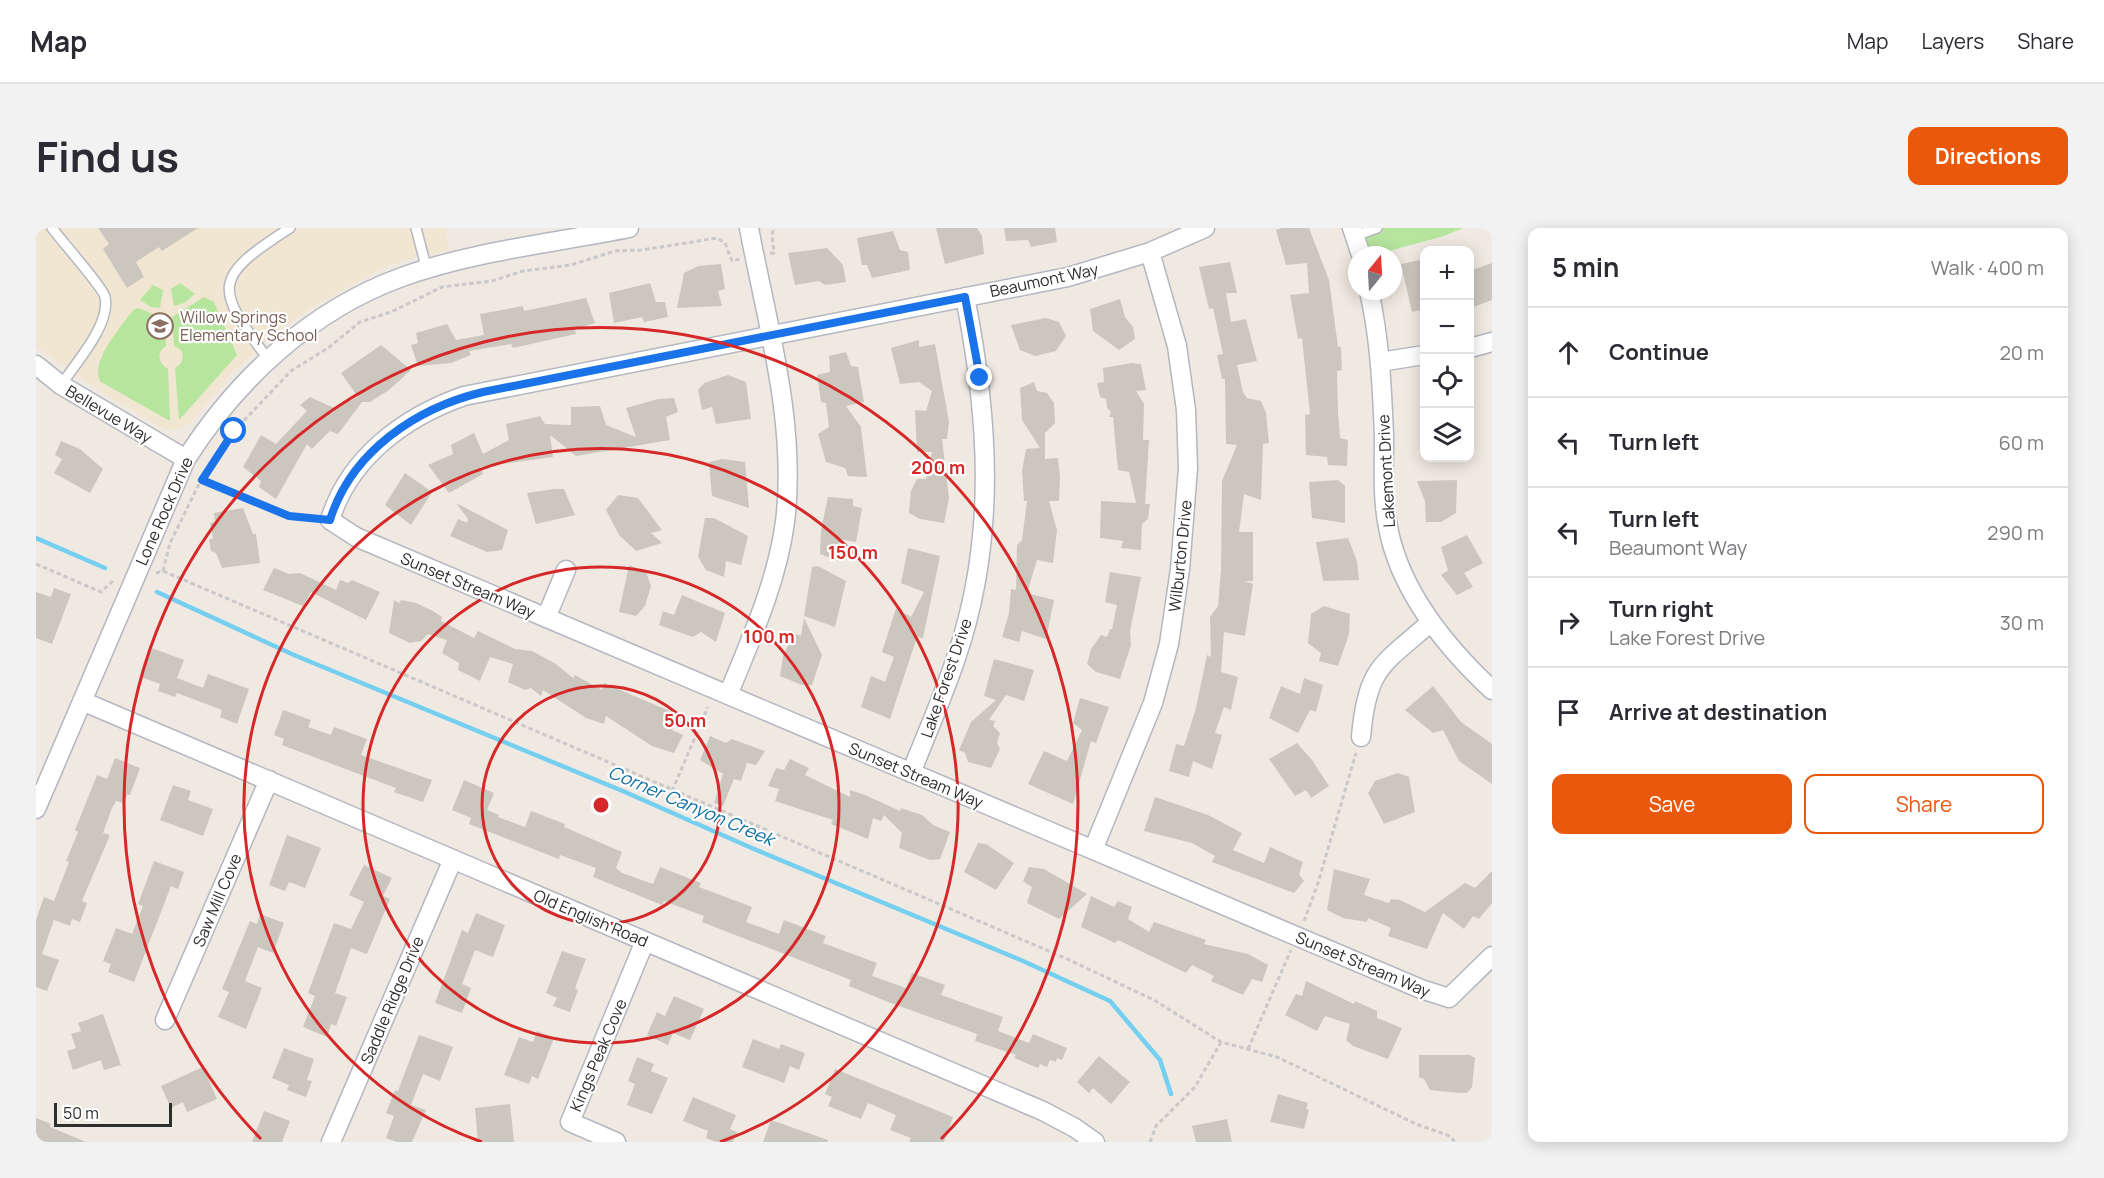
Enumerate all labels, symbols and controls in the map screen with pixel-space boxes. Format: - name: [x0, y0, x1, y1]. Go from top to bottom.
- text: Map: [30, 22, 87, 60]
- text: Map: [1847, 27, 1888, 55]
- text: Layers: [1921, 27, 1984, 55]
- text: Share: [2017, 27, 2074, 55]
- text: Find us: [36, 127, 179, 185]
- button: Directions: [1908, 127, 2068, 185]
- north arrow: [1348, 246, 1402, 300]
- map controls: [1420, 246, 1474, 462]
- button: +: [1420, 246, 1474, 300]
- text: 5 min: [1552, 249, 1619, 285]
- text: Walk · 400 m: [1931, 254, 2044, 281]
- street label: Beaumont Way: [988, 258, 1101, 302]
- button: −: [1420, 300, 1474, 354]
- place label: Willow Springs Elementary School: [180, 306, 318, 346]
- school or university icon: Willow Springs Elementary School: [145, 311, 175, 341]
- icon: ahead: [1552, 336, 1585, 369]
- text: Continue: [1609, 337, 1709, 367]
- text: 20 m: [1999, 339, 2044, 366]
- button: locate: [1420, 354, 1474, 408]
- route end: [966, 364, 992, 390]
- street label: Bellevue Way: [62, 380, 157, 449]
- button: layers: [1420, 408, 1474, 462]
- street label: Lakemont Drive: [1372, 414, 1400, 528]
- route start: [220, 417, 246, 443]
- icon: left: [1552, 426, 1585, 459]
- text: Turn left: [1609, 427, 1699, 457]
- text: 60 m: [1998, 429, 2044, 456]
- street label: Lone Rock Drive: [130, 453, 198, 569]
- text: 200 m: [911, 455, 965, 479]
- street label: Wilburton Drive: [1163, 499, 1197, 613]
- text: Turn left: [1609, 504, 1699, 534]
- icon: left: [1552, 516, 1585, 549]
- text: 290 m: [1987, 519, 2044, 546]
- text: Beaumont Way: [1609, 534, 1747, 561]
- text: 150 m: [828, 540, 878, 564]
- street label: Sunset Stream Way: [397, 547, 539, 623]
- text: Turn right: [1609, 594, 1714, 624]
- icon: right: [1552, 606, 1585, 639]
- text: 30 m: [2000, 609, 2044, 636]
- street label: Lake Forest Drive: [915, 615, 977, 741]
- text: 100 m: [743, 624, 795, 648]
- text: Lake Forest Drive: [1609, 624, 1765, 651]
- icon: arrive: [1552, 696, 1585, 729]
- text: Arrive at destination: [1609, 697, 1827, 727]
- text: 50 m: [664, 708, 706, 732]
- street label: Sunset Stream Way: [845, 737, 987, 813]
- water label: Corner Canyon Creek: [605, 759, 781, 852]
- button: Save: [1552, 774, 1792, 834]
- button: Share: [1804, 774, 2044, 834]
- centre of rings: [591, 795, 611, 815]
- street label: Saw Mill Cove: [187, 850, 247, 950]
- street label: Old English Road: [530, 884, 652, 952]
- street label: Sunset Stream Way: [1292, 926, 1434, 1002]
- street label: Saddle Ridge Drive: [355, 933, 429, 1067]
- street label: Kings Peak Cove: [564, 995, 632, 1115]
- scale bar: [54, 1100, 172, 1128]
- text: 50 m: [63, 1102, 99, 1124]

